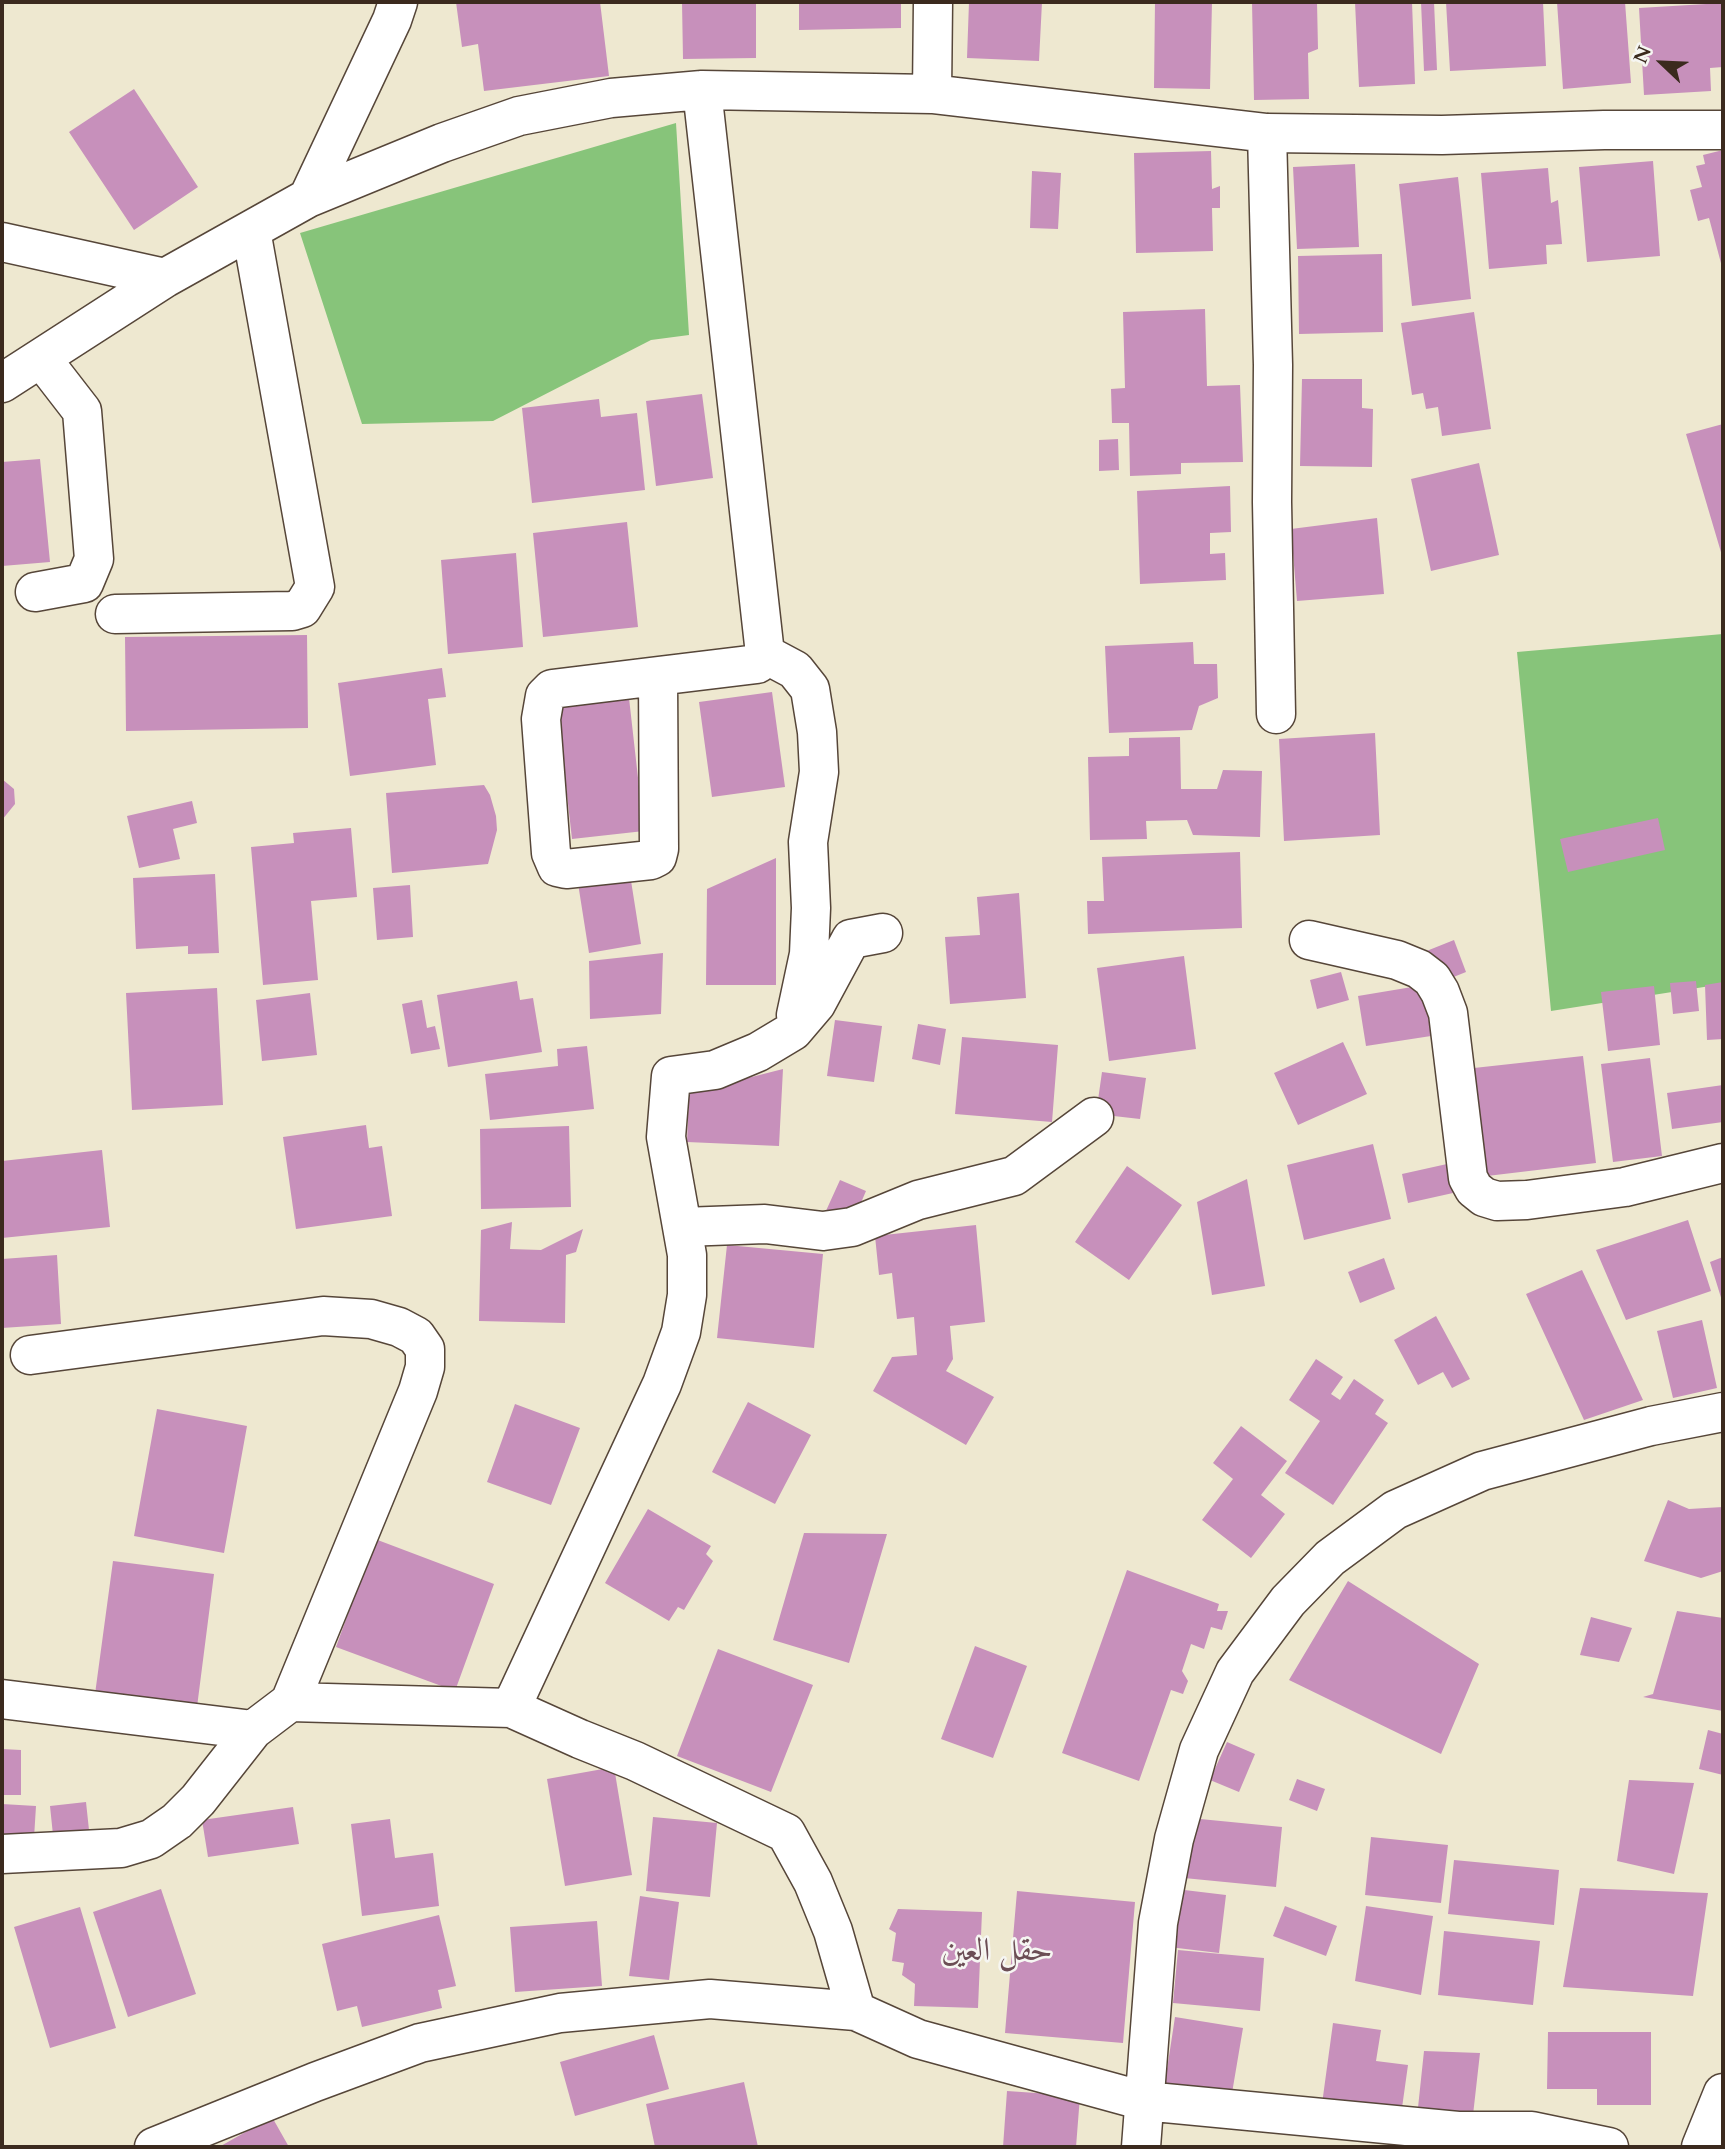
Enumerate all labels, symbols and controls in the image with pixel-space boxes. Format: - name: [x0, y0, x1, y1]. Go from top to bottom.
- north arrow: [1627, 28, 1697, 98]
- text: N: [1627, 42, 1658, 67]
- district label: حقل العين: [942, 1934, 1052, 1972]

